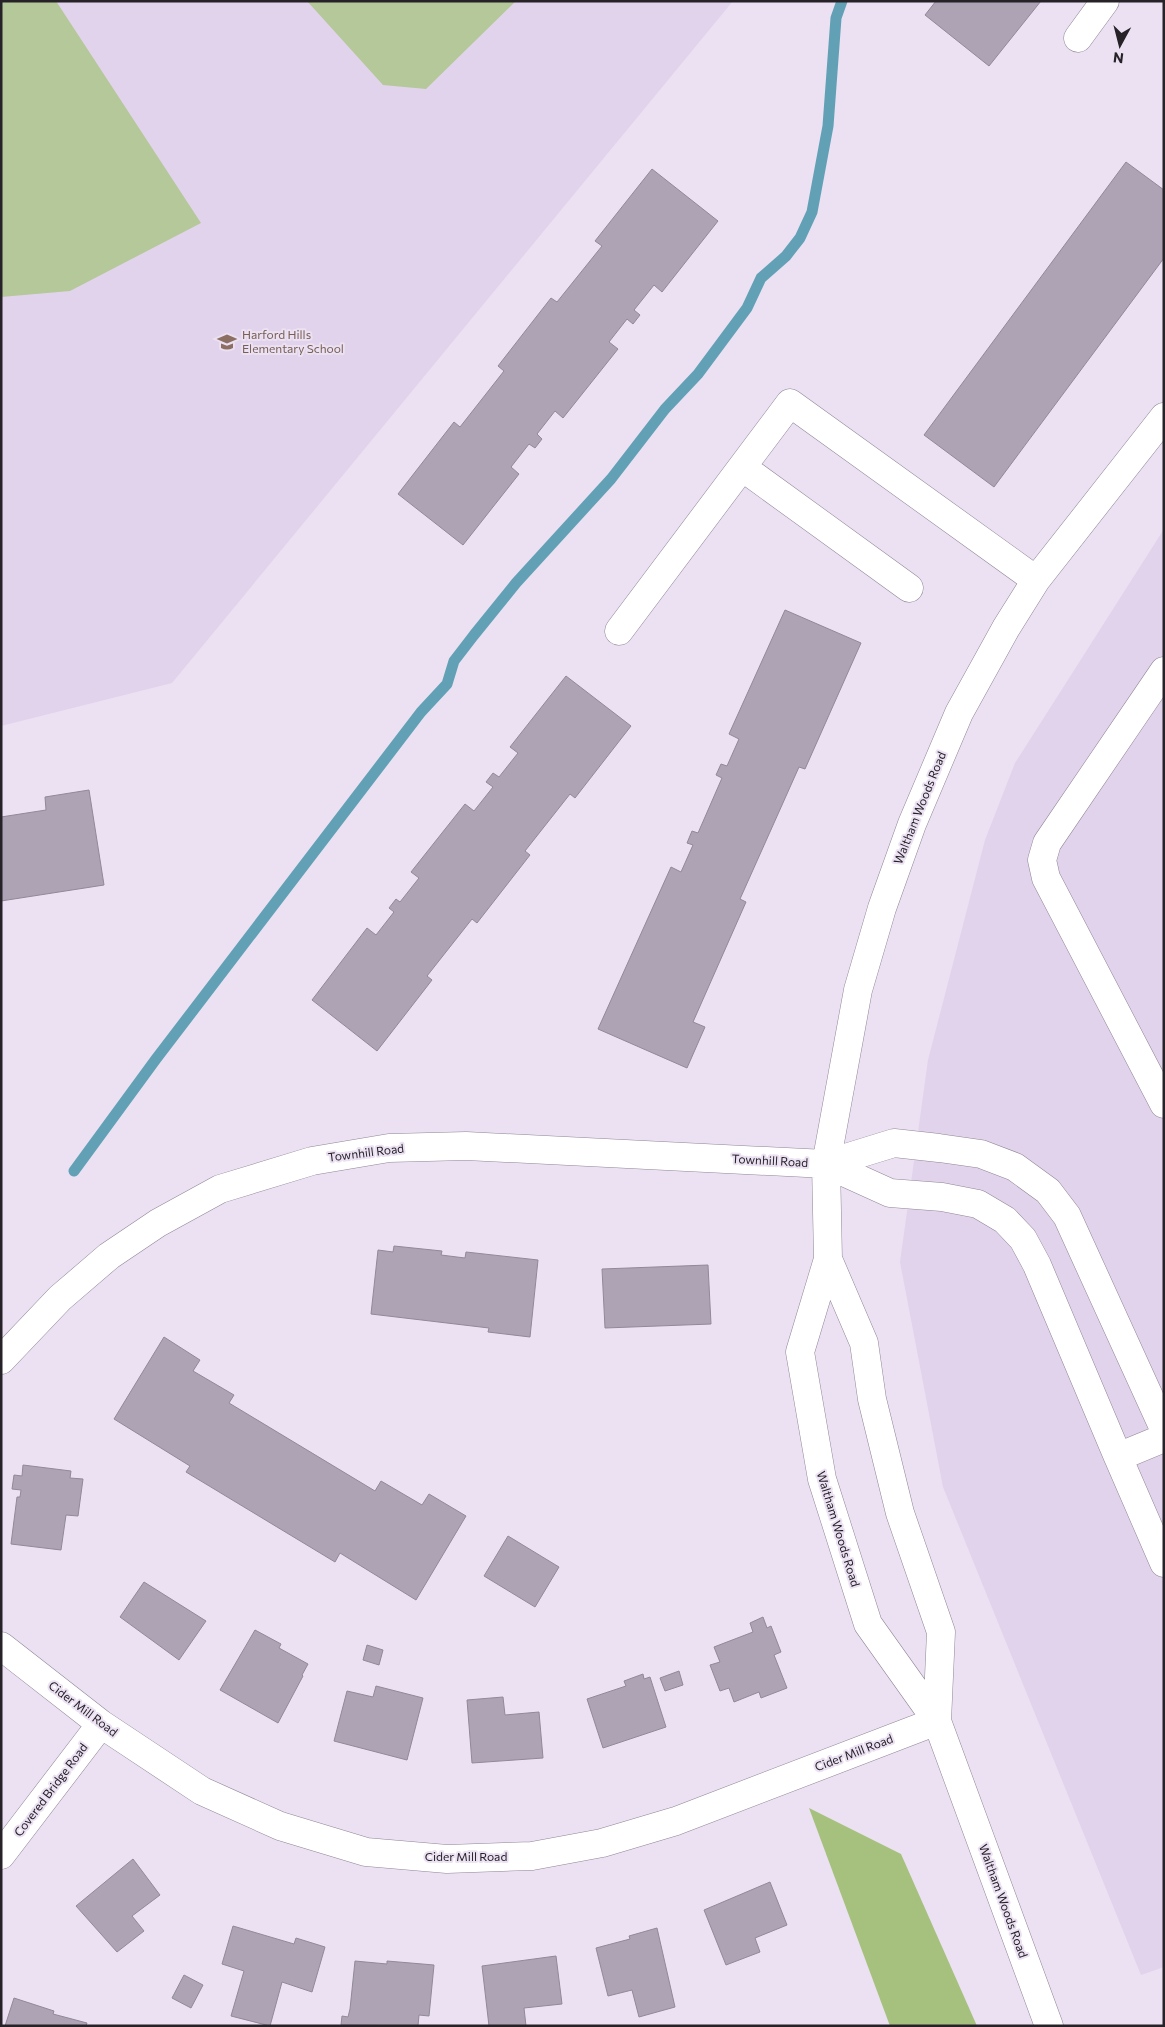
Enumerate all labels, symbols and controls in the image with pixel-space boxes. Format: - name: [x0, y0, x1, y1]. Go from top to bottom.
- north arrow: [1095, 20, 1145, 70]
- text: N: [1112, 49, 1125, 67]
- place label: Harford Hills Elementary School: [242, 327, 344, 355]
- school or university icon: Harford Hills Elementary School: [216, 331, 238, 353]
- street label: Waltham Woods Road: [890, 749, 948, 866]
- street label: Townhill Road: [327, 1140, 405, 1164]
- street label: Townhill Road: [731, 1151, 809, 1169]
- street label: Waltham Woods Road: [815, 1469, 863, 1588]
- street label: Cider Mill Road: [46, 1678, 121, 1739]
- street label: Cider Mill Road: [813, 1731, 895, 1773]
- street label: Covered Bridge Road: [11, 1740, 90, 1839]
- street label: Waltham Woods Road: [977, 1842, 1031, 1960]
- street label: Cider Mill Road: [425, 1849, 507, 1863]

